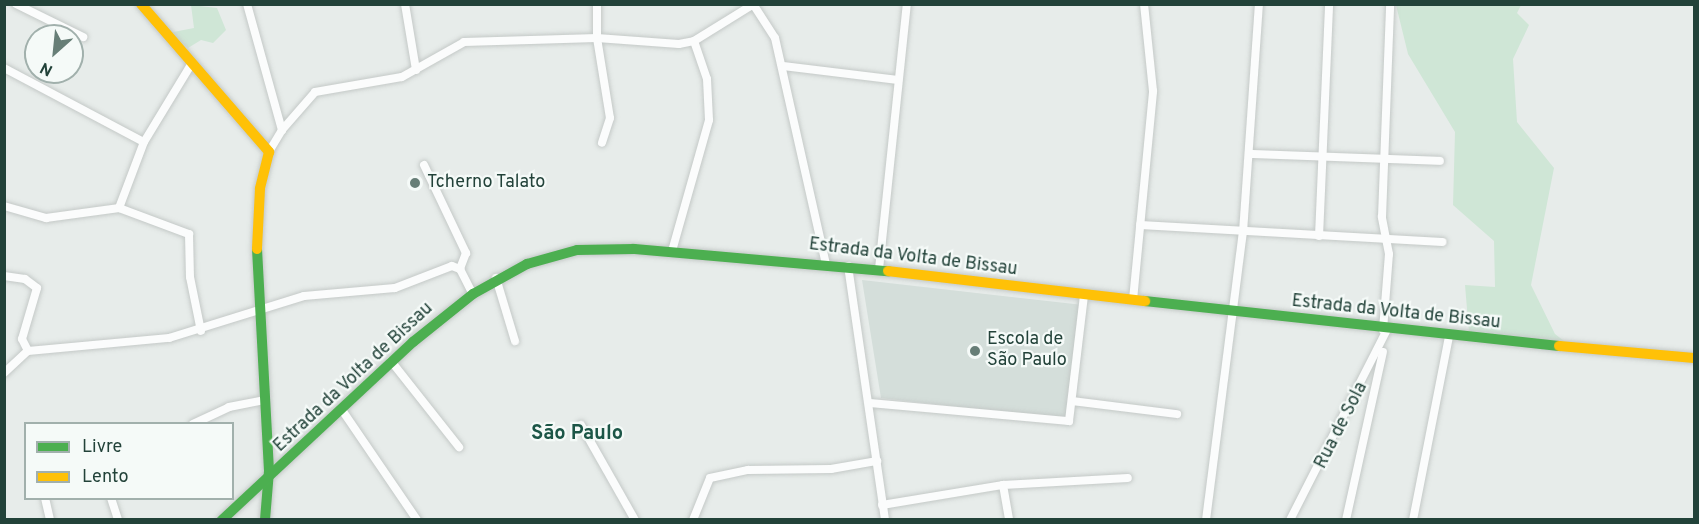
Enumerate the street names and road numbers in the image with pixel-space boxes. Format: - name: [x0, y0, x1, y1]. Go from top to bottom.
- street label: Estrada da Volta de Bissau: [807, 234, 1019, 282]
- street label: Estrada da Volta de Bissau: [1290, 291, 1502, 335]
- street label: Estrada da Volta de Bissau: [270, 298, 438, 458]
- street label: Rua de Sola: [1311, 379, 1373, 473]

